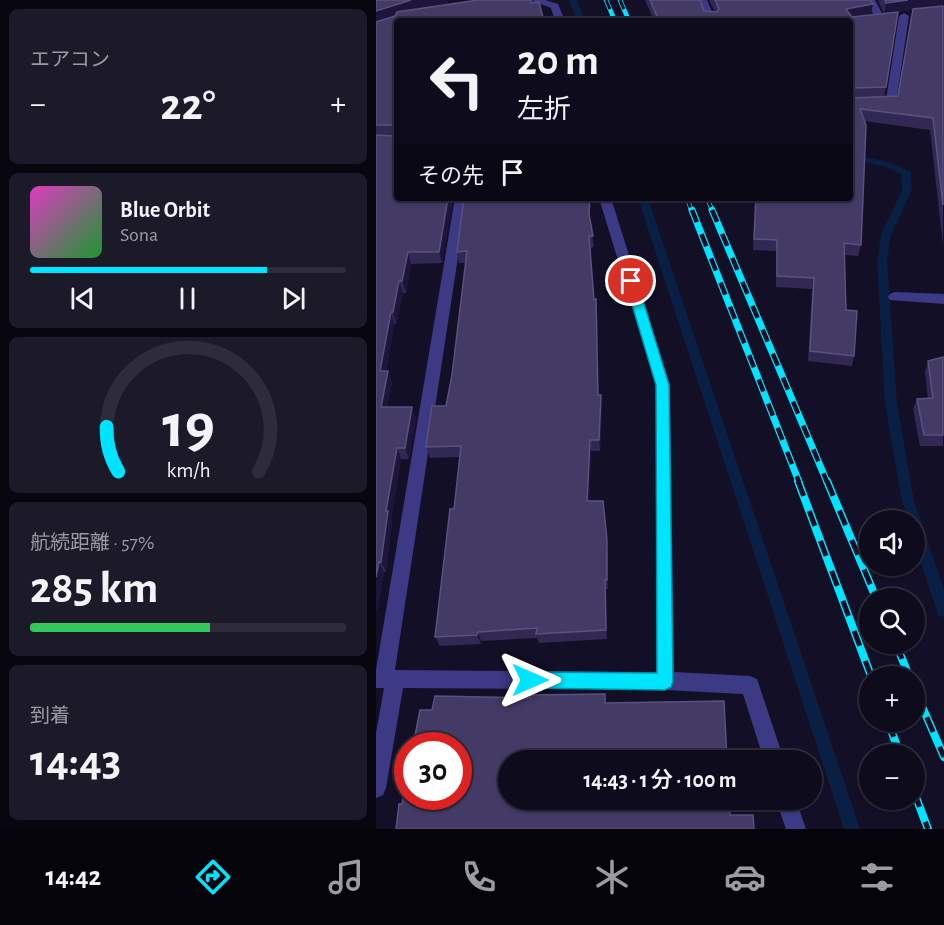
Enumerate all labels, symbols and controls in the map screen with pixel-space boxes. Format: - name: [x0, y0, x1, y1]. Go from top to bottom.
- text: 20 m: [517, 40, 599, 82]
- icon: left: [418, 42, 496, 120]
- text: エアコン: [30, 50, 110, 70]
- text: 22°: [160, 83, 216, 128]
- text: −: [30, 88, 46, 121]
- text: +: [330, 88, 346, 121]
- text: 左折: [517, 96, 571, 123]
- icon: arrive: [496, 156, 529, 189]
- text: その先: [418, 165, 484, 187]
- text: Blue Orbit: [120, 199, 210, 221]
- text: Sona: [120, 225, 158, 245]
- pin: [605, 255, 656, 306]
- icon: arrive: [614, 264, 647, 297]
- icon: previous: [66, 282, 99, 315]
- icon: pause: [171, 282, 204, 315]
- icon: next: [277, 282, 310, 315]
- text: 19: [162, 396, 214, 458]
- text: km/h: [166, 460, 210, 481]
- map controls: [859, 510, 925, 810]
- button: sound: [859, 510, 925, 576]
- text: 航続距離 · 57%: [30, 533, 154, 553]
- text: 285 km: [30, 566, 158, 611]
- button: search: [859, 588, 925, 654]
- position arrow: [498, 648, 562, 712]
- button: +: [859, 666, 925, 732]
- text: 到着: [30, 706, 70, 726]
- speed limit sign: 30: [394, 732, 472, 810]
- text: 14:43: [30, 739, 121, 784]
- button: −: [859, 744, 925, 810]
- text: 14:43 · 1 分 · 100 m: [583, 769, 737, 791]
- icon: directions: [192, 856, 234, 898]
- icon: music: [325, 856, 367, 898]
- icon: phone: [458, 856, 500, 898]
- icon: climate: [591, 856, 633, 898]
- icon: car: [724, 856, 766, 898]
- icon: filters: [856, 856, 898, 898]
- text: 14:42: [45, 863, 101, 890]

